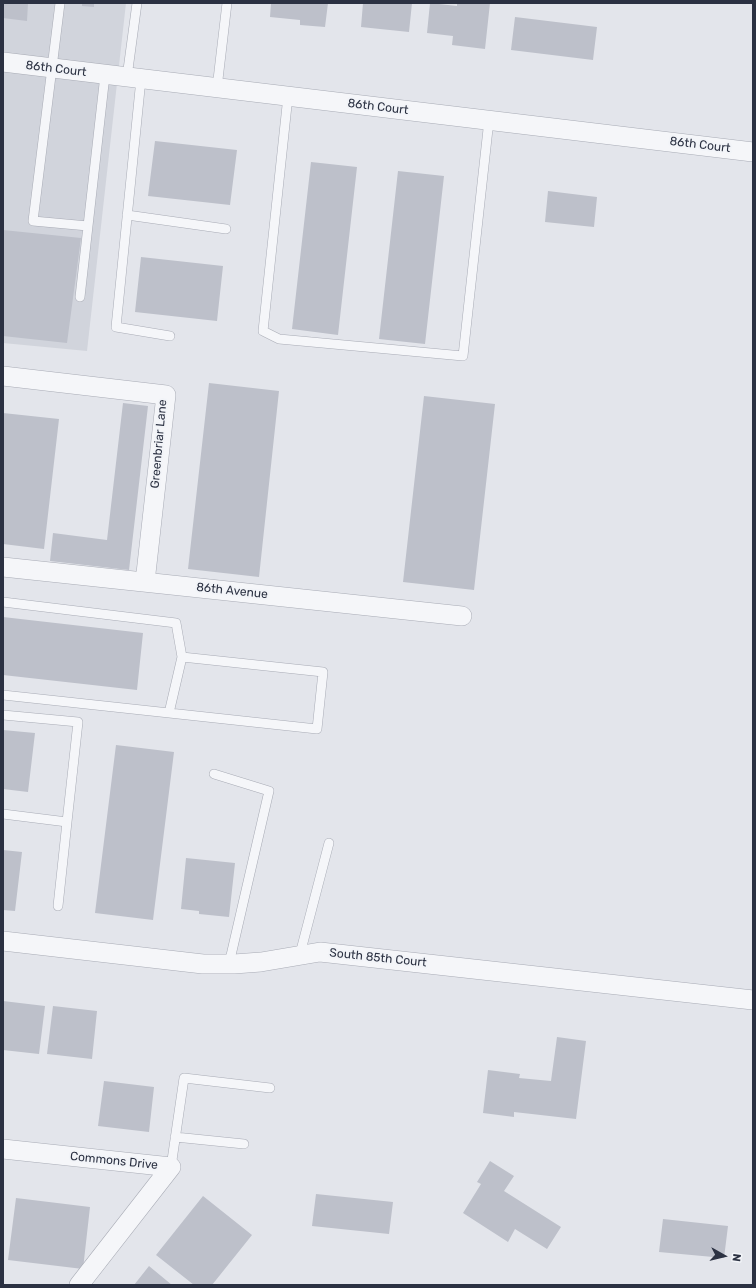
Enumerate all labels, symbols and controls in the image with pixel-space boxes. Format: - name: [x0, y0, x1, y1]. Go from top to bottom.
- street label: 86th Court: [25, 58, 87, 80]
- street label: 86th Court: [347, 96, 409, 118]
- street label: 86th Court: [669, 134, 731, 156]
- street label: Greenbriar Lane: [148, 399, 170, 489]
- street label: 86th Avenue: [196, 580, 268, 602]
- street label: South 85th Court: [329, 946, 427, 970]
- street label: Commons Drive: [69, 1149, 159, 1173]
- north arrow: [704, 1236, 744, 1276]
- text: N: [729, 1253, 743, 1263]

